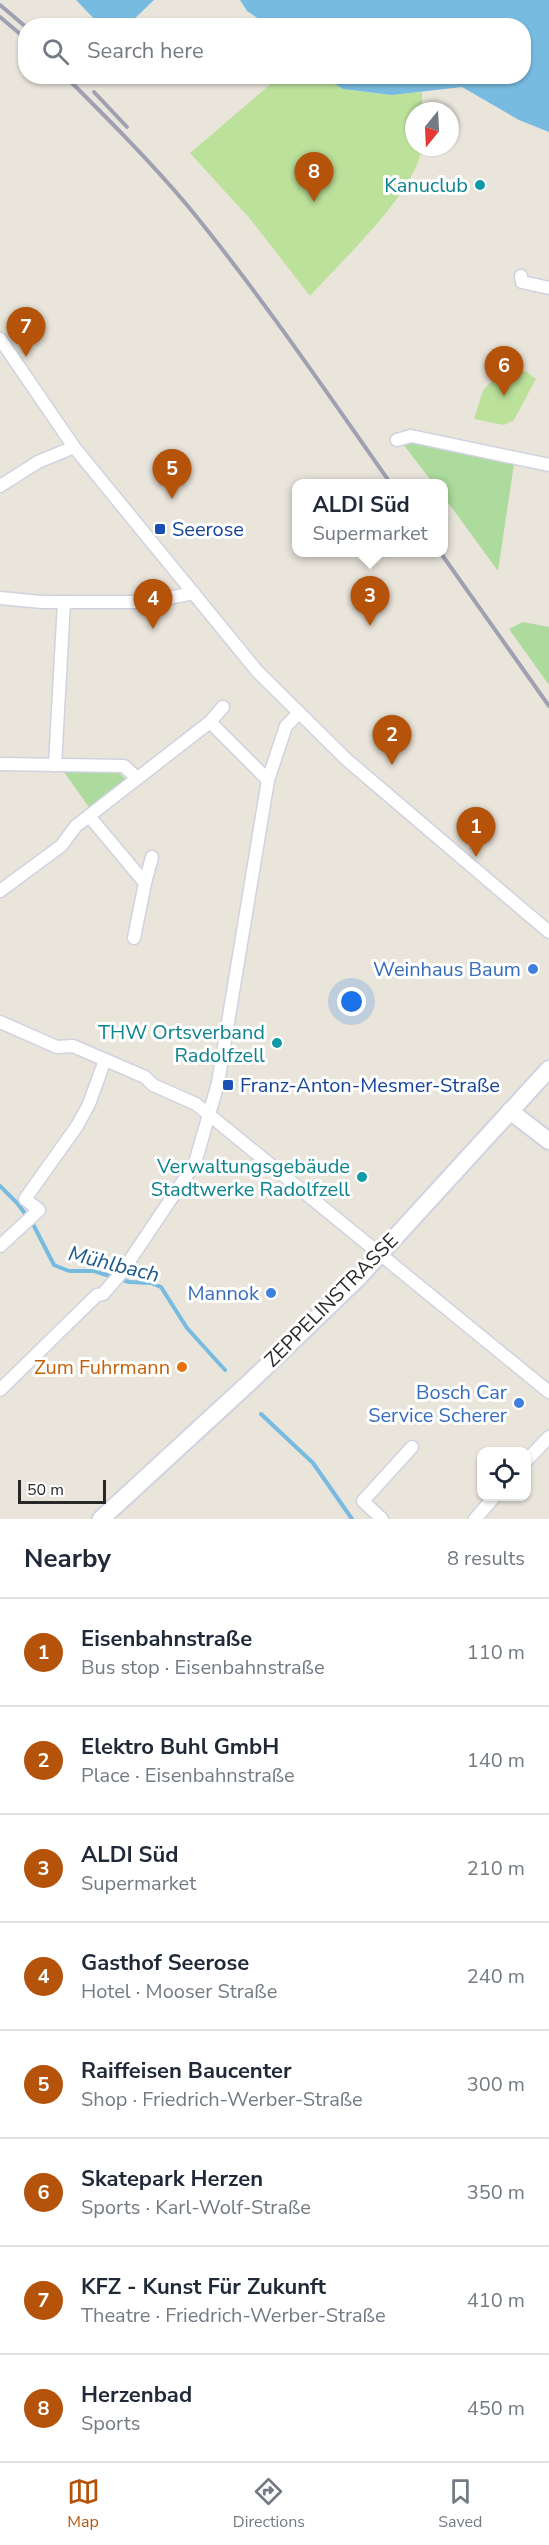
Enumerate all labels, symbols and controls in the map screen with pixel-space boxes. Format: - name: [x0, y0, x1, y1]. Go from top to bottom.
- search box: [18, 18, 531, 84]
- icon: search: [39, 35, 72, 68]
- text: Search here: [87, 36, 204, 66]
- north arrow: [405, 102, 459, 156]
- pin: 8: [294, 152, 334, 202]
- place label: Kanuclub: [384, 172, 468, 199]
- marker: Kanuclub: [473, 178, 487, 192]
- pin: 7: [6, 308, 46, 357]
- pin: 6: [484, 346, 524, 396]
- pin: 5: [152, 450, 192, 499]
- popup: [292, 479, 448, 557]
- text: ALDI Süd: [312, 490, 410, 520]
- place label: Seerose: [172, 516, 244, 543]
- text: Supermarket: [312, 520, 428, 547]
- marker: Seerose: [153, 522, 167, 536]
- pin: 3: [350, 576, 389, 626]
- pin: 4: [134, 580, 172, 629]
- pin: 2: [372, 716, 412, 765]
- pin: 1: [456, 808, 496, 857]
- place label: Weinhaus Baum: [373, 956, 521, 983]
- marker: Weinhaus Baum: [526, 962, 540, 976]
- your location: [337, 987, 366, 1016]
- place label: THW Ortsverband Radolfzell: [98, 1019, 265, 1069]
- marker: THW Ortsverband Radolfzell: [270, 1036, 284, 1050]
- place label: Franz-Anton-Mesmer-Straße: [240, 1072, 500, 1099]
- marker: Franz-Anton-Mesmer-Straße: [221, 1078, 235, 1092]
- place label: Verwaltungsgebäude Stadtwerke Radolfzell: [151, 1153, 350, 1203]
- marker: Verwaltungsgebäude Stadtwerke Radolfzell: [355, 1170, 369, 1184]
- street label: ZEPPELINSTRASSE: [258, 1227, 404, 1373]
- water label: Mühlbach: [66, 1239, 162, 1289]
- place label: Mannok: [187, 1280, 260, 1307]
- marker: Mannok: [264, 1286, 278, 1300]
- place label: Zum Fuhrmann: [34, 1354, 170, 1381]
- marker: Zum Fuhrmann: [175, 1360, 189, 1374]
- place label: Bosch Car Service Scherer: [368, 1379, 507, 1429]
- marker: Bosch Car Service Scherer: [512, 1396, 526, 1410]
- map controls: [477, 1447, 531, 1501]
- button: locate: [477, 1447, 531, 1501]
- scale bar: [18, 1477, 106, 1504]
- text: 50 m: [27, 1479, 64, 1501]
- text: Nearby: [24, 1541, 111, 1576]
- text: 8 results: [447, 1545, 525, 1572]
- text: Eisenbahnstraße: [81, 1624, 252, 1654]
- text: 1: [38, 1639, 50, 1666]
- text: 110 m: [467, 1639, 525, 1666]
- text: Bus stop · Eisenbahnstraße: [81, 1654, 325, 1681]
- text: Elektro Buhl GmbH: [81, 1732, 279, 1762]
- text: 2: [38, 1747, 50, 1774]
- text: 140 m: [467, 1747, 525, 1774]
- text: Place · Eisenbahnstraße: [81, 1762, 295, 1789]
- text: ALDI Süd: [81, 1840, 178, 1870]
- text: 3: [38, 1855, 50, 1882]
- text: 210 m: [467, 1855, 525, 1882]
- text: Supermarket: [81, 1870, 196, 1897]
- text: Gasthof Seerose: [81, 1948, 249, 1978]
- text: 4: [38, 1963, 50, 1990]
- text: 240 m: [467, 1963, 525, 1990]
- text: Hotel · Mooser Straße: [81, 1978, 277, 2005]
- text: Raiffeisen Baucenter: [81, 2056, 292, 2086]
- text: 5: [38, 2071, 50, 2098]
- text: 300 m: [467, 2071, 525, 2098]
- text: Shop · Friedrich-Werber-Straße: [81, 2086, 363, 2113]
- text: Skatepark Herzen: [81, 2164, 263, 2194]
- text: 6: [38, 2179, 50, 2206]
- text: 350 m: [467, 2179, 525, 2206]
- text: Sports · Karl-Wolf-Straße: [81, 2194, 311, 2221]
- text: KFZ - Kunst Für Zukunft: [81, 2272, 326, 2302]
- text: 7: [38, 2287, 50, 2314]
- text: 410 m: [467, 2287, 525, 2314]
- text: Theatre · Friedrich-Werber-Straße: [81, 2302, 386, 2329]
- text: Herzenbad: [81, 2380, 192, 2410]
- text: 8: [38, 2395, 50, 2422]
- text: 450 m: [467, 2395, 525, 2422]
- text: Sports: [81, 2410, 140, 2437]
- tab: Map: [67, 2475, 100, 2533]
- tab: Directions: [233, 2475, 305, 2533]
- tab: Saved: [438, 2475, 482, 2533]

